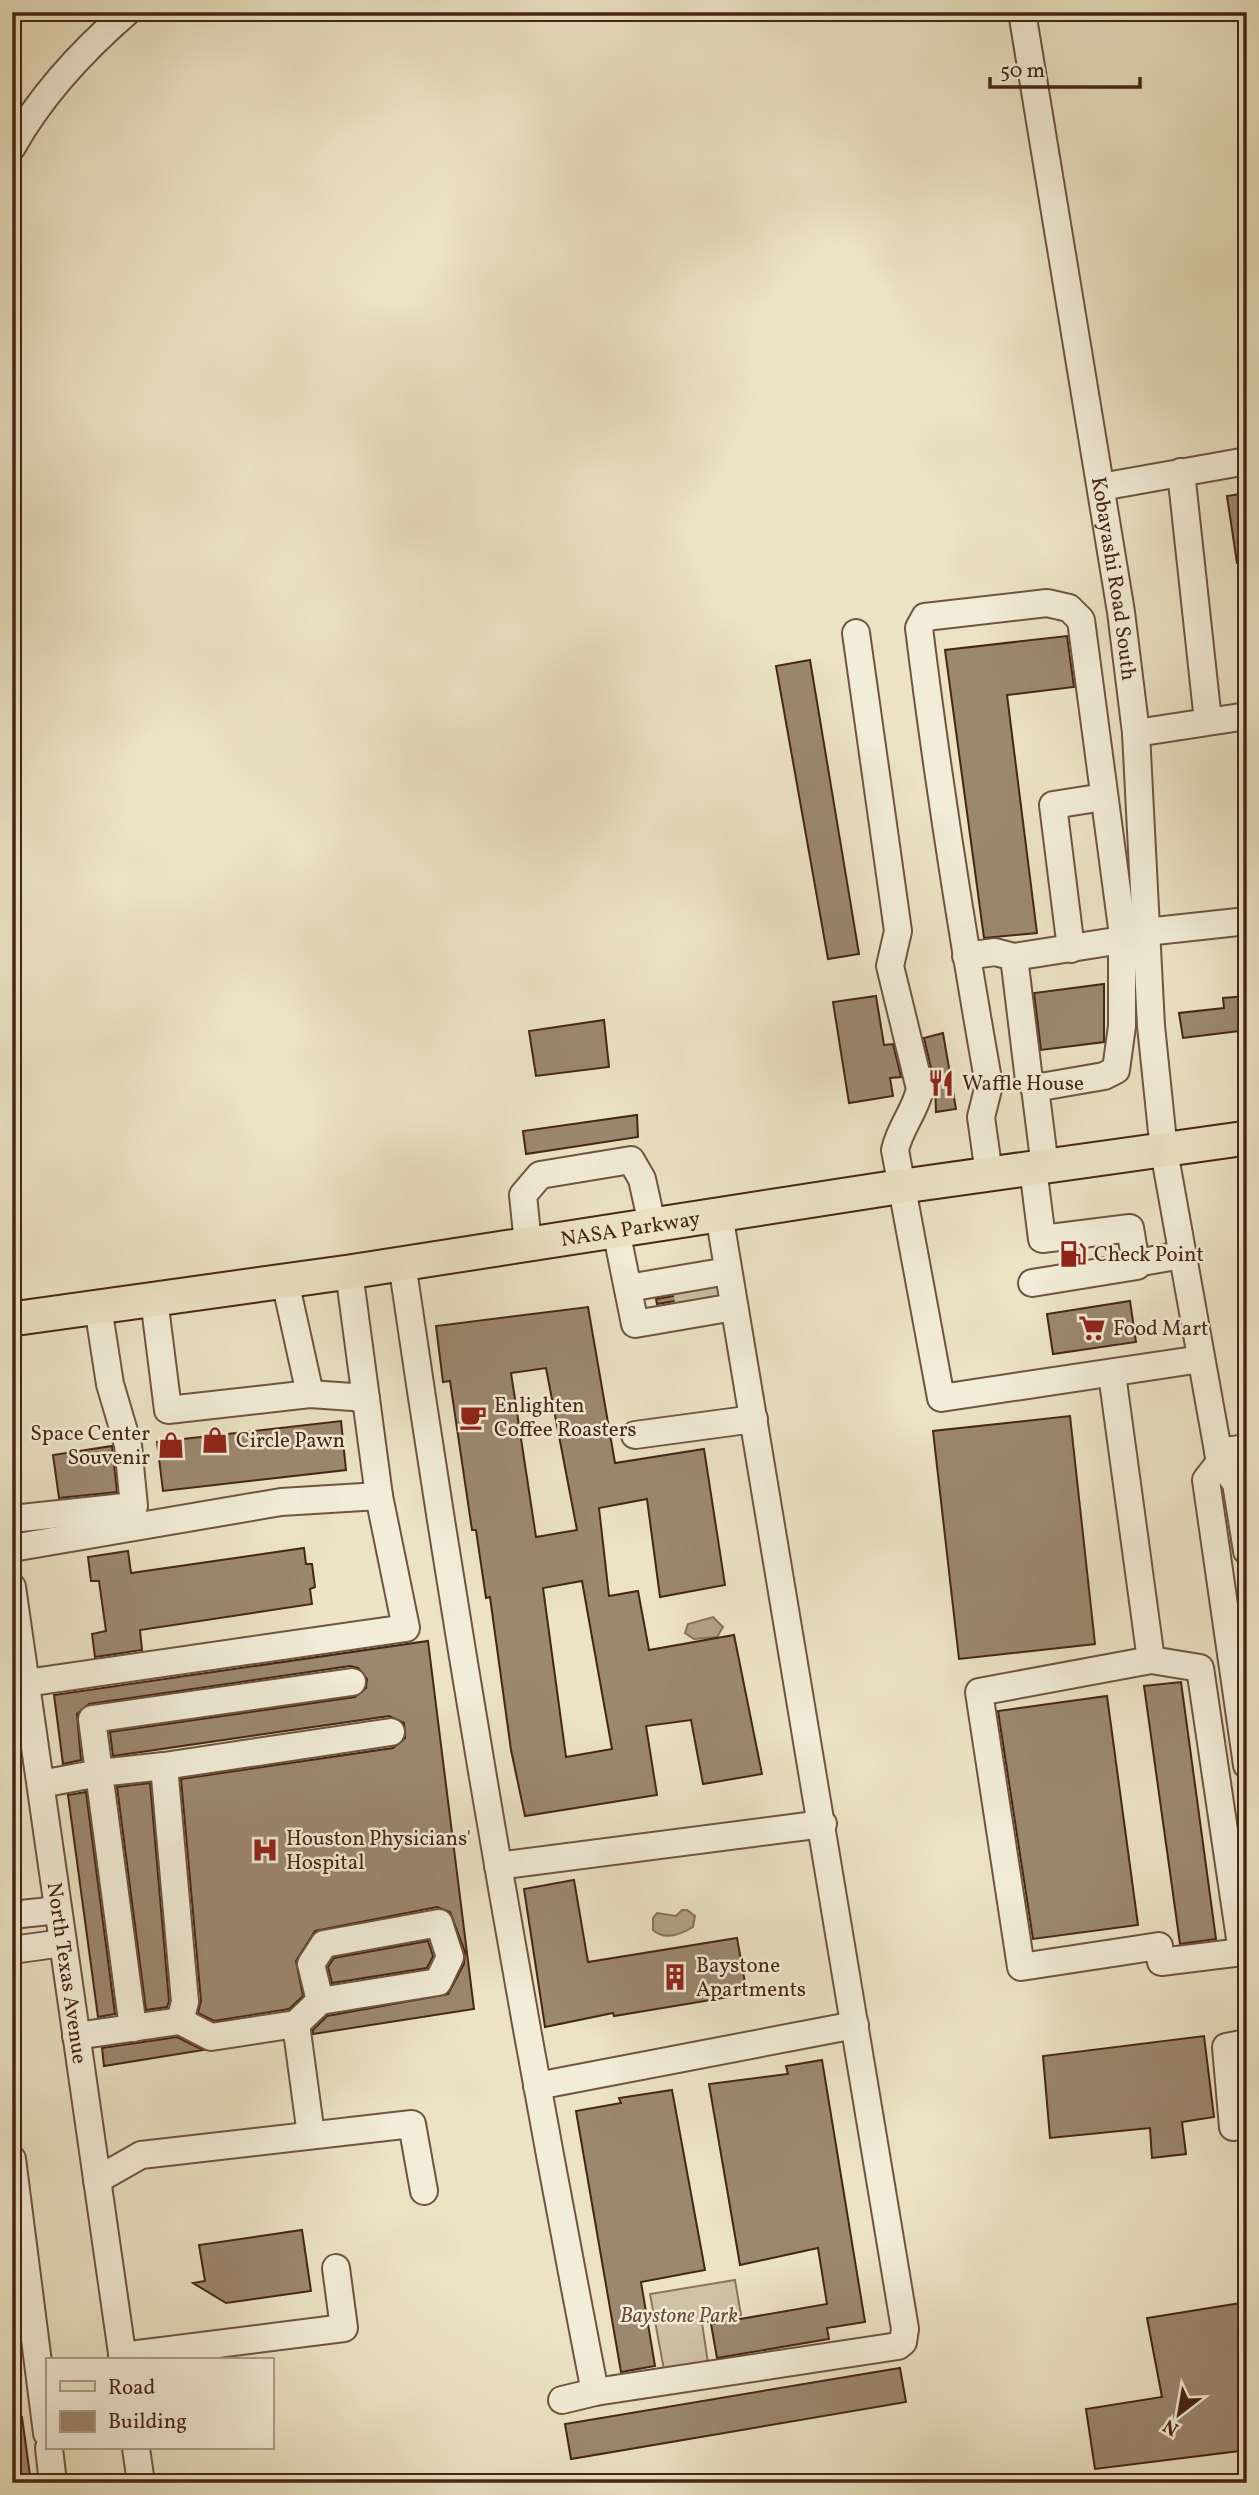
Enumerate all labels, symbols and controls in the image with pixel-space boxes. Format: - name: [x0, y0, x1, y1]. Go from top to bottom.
- scale bar: [990, 46, 1140, 90]
- text: 50 m: [1000, 57, 1045, 86]
- street label: Kobayashi Road South: [1083, 475, 1142, 682]
- restaurant icon: Waffle House: [926, 1068, 956, 1098]
- place label: Waffle House: [962, 1070, 1084, 1099]
- street label: NASA Parkway: [559, 1205, 703, 1255]
- fuel station icon: Check Point: [1058, 1239, 1088, 1269]
- place label: Check Point: [1094, 1241, 1204, 1270]
- supermarket icon: Food Mart: [1077, 1313, 1107, 1343]
- place label: Food Mart: [1113, 1315, 1208, 1344]
- place label: Enlighten Coffee Roasters: [494, 1392, 636, 1445]
- cafe icon: Enlighten Coffee Roasters: [458, 1402, 488, 1432]
- place label: Space Center Souvenir: [30, 1420, 150, 1473]
- shop icon: Circle Pawn: [200, 1425, 230, 1455]
- place label: Circle Pawn: [236, 1427, 345, 1456]
- shop icon: Space Center Souvenir: [156, 1430, 186, 1460]
- place label: Houston Physicians' Hospital: [286, 1825, 471, 1878]
- hospital icon: Houston Physicians' Hospital: [250, 1835, 280, 1865]
- street label: North Texas Avenue: [39, 1880, 93, 2066]
- place label: Baystone Apartments: [696, 1952, 806, 2005]
- building icon: Baystone Apartments: [660, 1962, 690, 1992]
- park label: Baystone Park: [620, 2302, 738, 2331]
- legend: [46, 2358, 273, 2450]
- text: Road: [108, 2374, 155, 2403]
- north arrow: [1144, 2380, 1214, 2450]
- text: Building: [108, 2408, 187, 2437]
- text: N: [1158, 2412, 1184, 2442]

